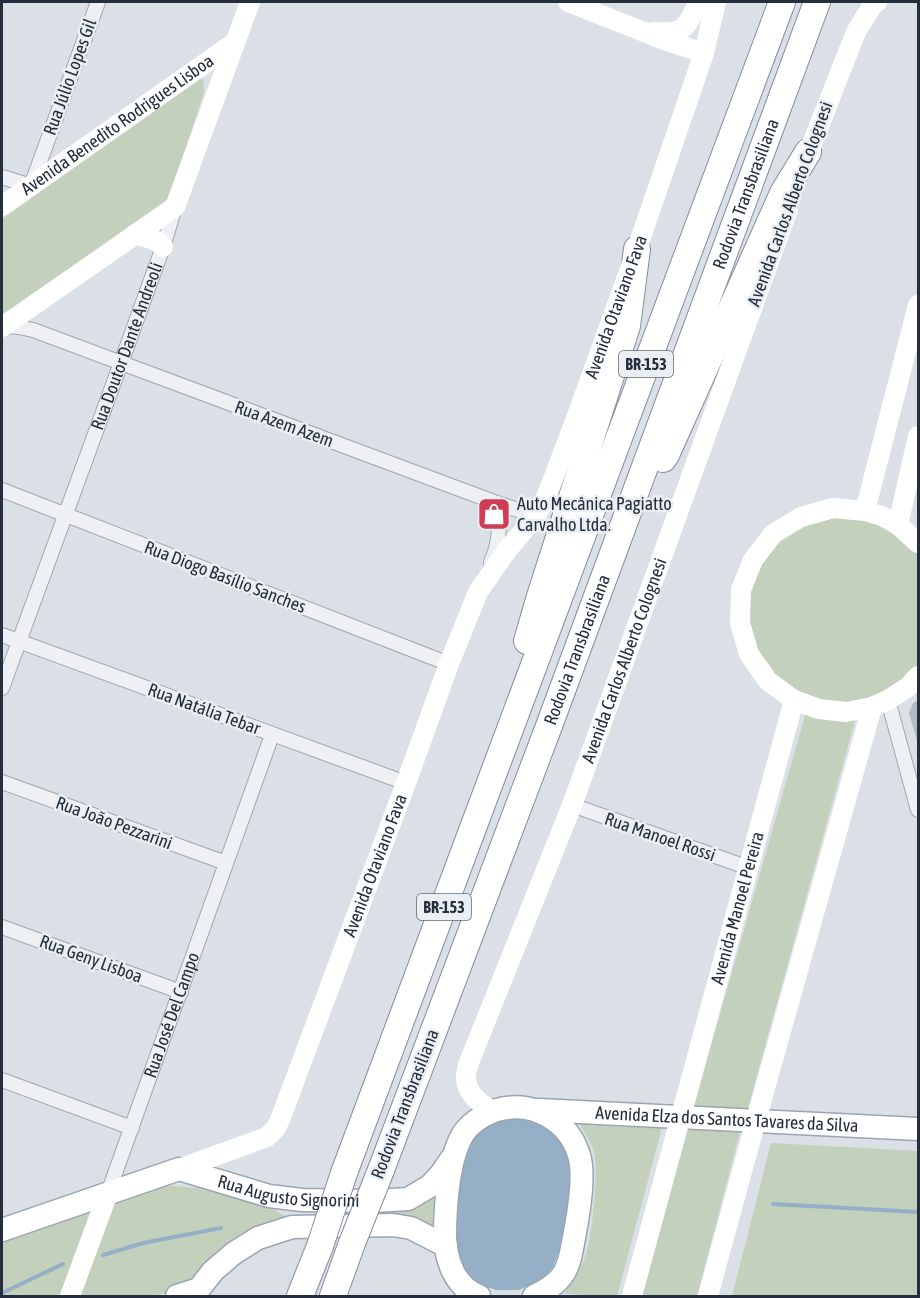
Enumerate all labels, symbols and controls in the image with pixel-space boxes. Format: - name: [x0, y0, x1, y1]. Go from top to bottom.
- street label: Rua Júlio Lopes Gil: [39, 16, 100, 138]
- street label: Avenida Benedito Rodrigues Lisboa: [17, 50, 217, 199]
- street label: Avenida Carlos Alberto Colognesi: [743, 99, 836, 309]
- street label: Rodovia Transbrasiliana: [708, 116, 783, 272]
- street label: Avenida Otaviano Fava: [580, 232, 651, 381]
- street label: Rua Doutor Dante Andreoli: [86, 259, 167, 433]
- road number: BR-153: [619, 351, 673, 377]
- street label: Rua Azem Azem: [232, 396, 336, 451]
- place label: Auto Mecânica Pagiatto Carvalho Ltda.: [517, 493, 672, 535]
- shop icon: Auto Mecânica Pagiatto Carvalho Ltda.: [476, 496, 512, 532]
- street label: Rua Diogo Basílio Sanches: [141, 536, 309, 617]
- street label: Avenida Carlos Alberto Colognesi: [577, 555, 671, 766]
- street label: Rodovia Transbrasiliana: [539, 572, 614, 728]
- street label: Rua Natália Tebar: [145, 678, 264, 739]
- street label: Avenida Otaviano Fava: [338, 791, 411, 940]
- street label: Rua João Pezzarini: [53, 792, 175, 853]
- street label: Rua Manoel Rossi: [602, 808, 718, 865]
- street label: Avenida Manoel Pereira: [706, 829, 768, 987]
- road number: BR-153: [417, 894, 471, 920]
- street label: Rua Geny Lisboa: [37, 930, 145, 987]
- street label: Rua José Del Campo: [139, 949, 203, 1080]
- street label: Rodovia Transbrasiliana: [366, 1026, 443, 1182]
- street label: Avenida Elza dos Santos Tavares da Silva: [595, 1102, 859, 1136]
- street label: Rua Augusto Signorini: [215, 1170, 360, 1211]

